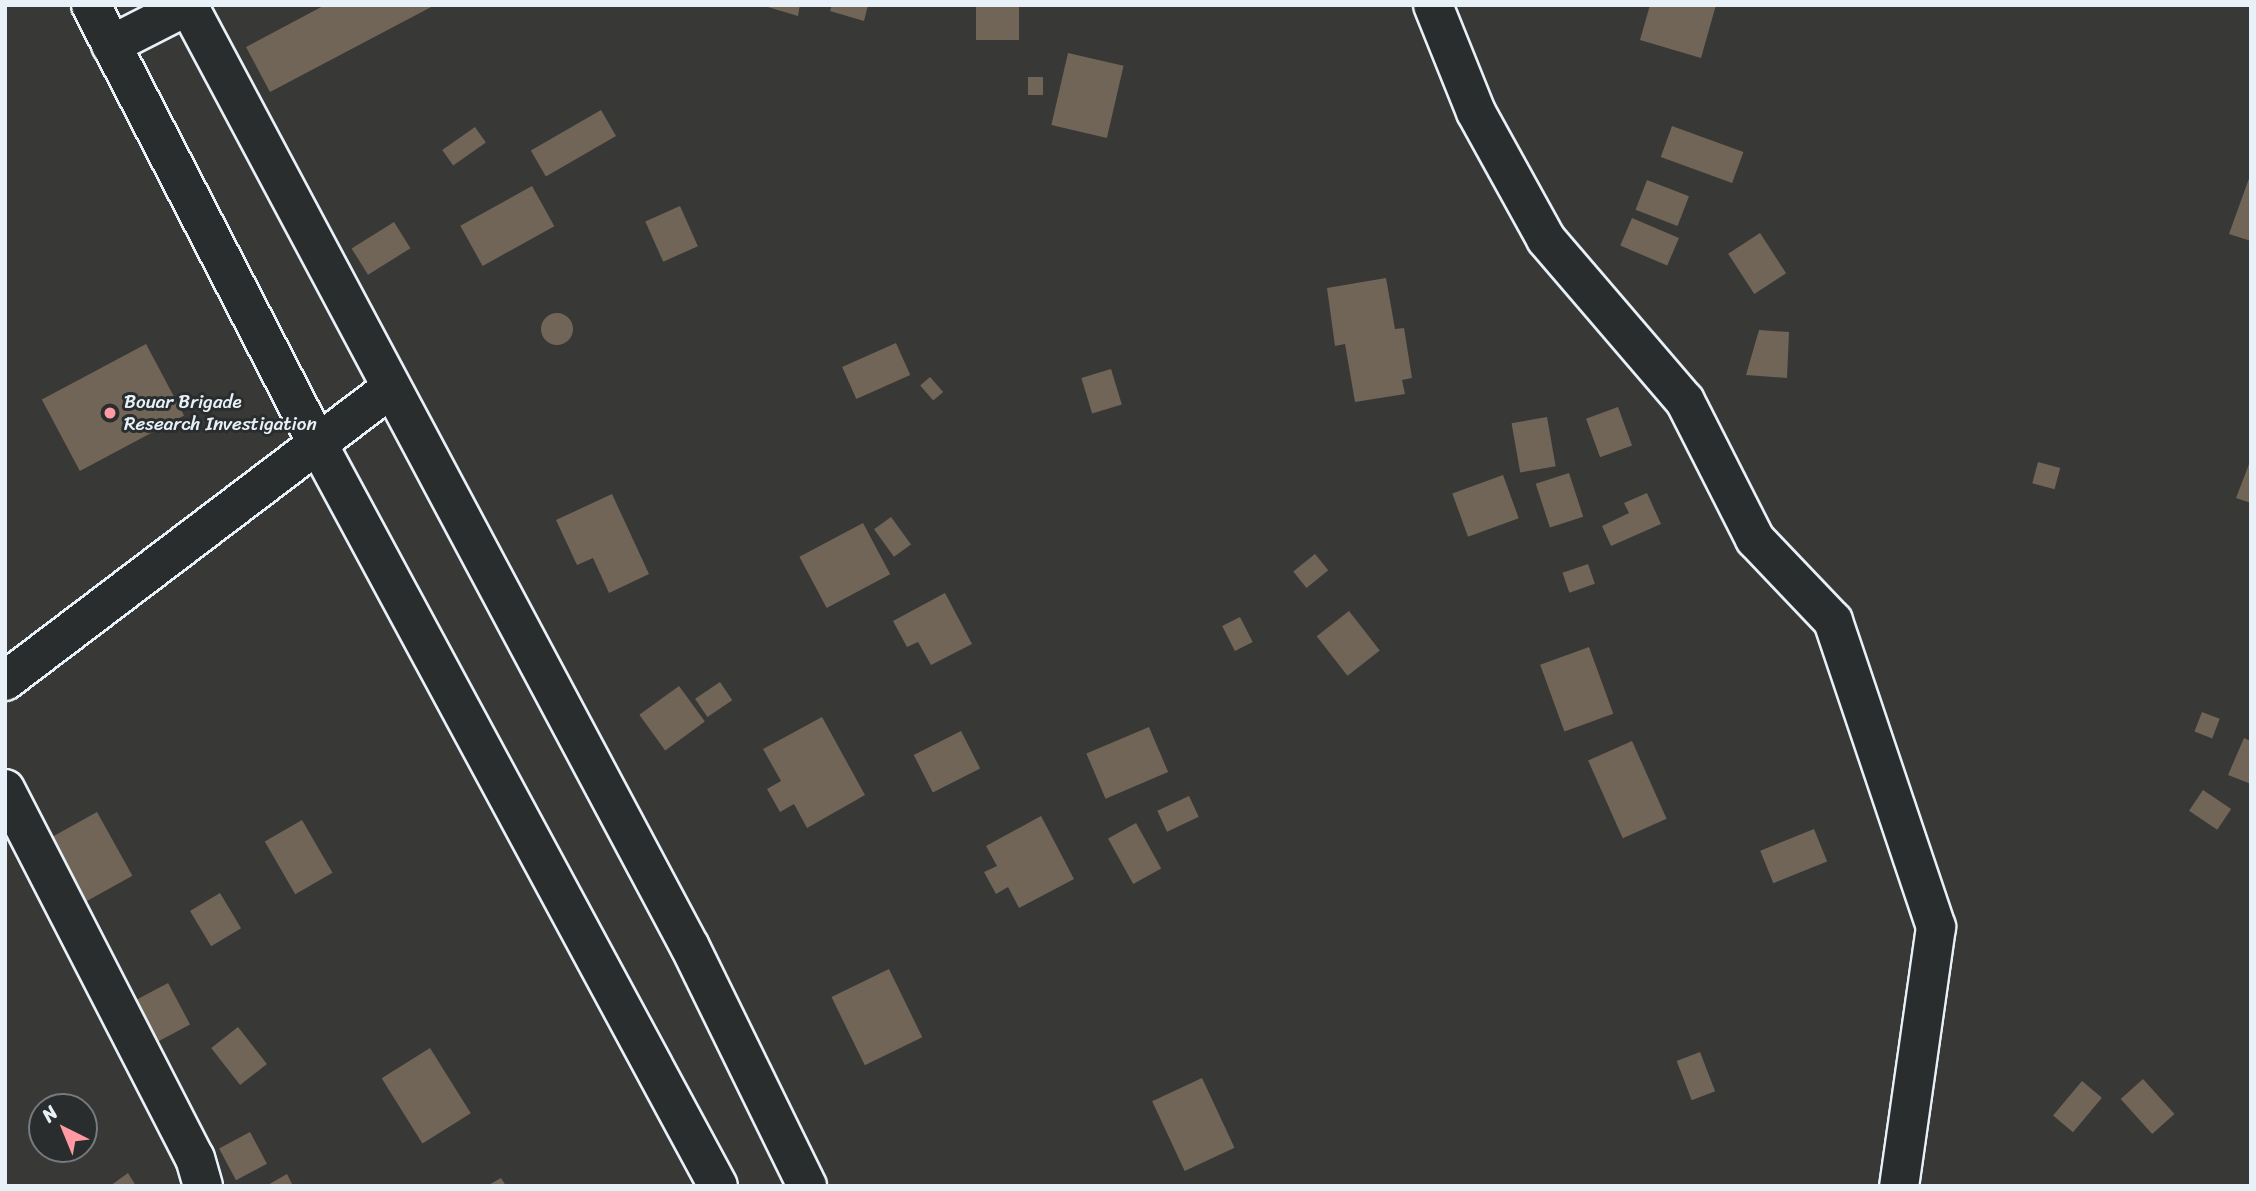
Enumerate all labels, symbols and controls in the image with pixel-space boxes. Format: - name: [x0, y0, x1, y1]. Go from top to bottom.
- place label: Bouar Brigade Research Investigation: [124, 391, 315, 435]
- marker: Bouar Brigade Research Investigation: [102, 405, 118, 421]
- north arrow: [28, 1093, 98, 1163]
- text: N: [34, 1097, 66, 1130]

